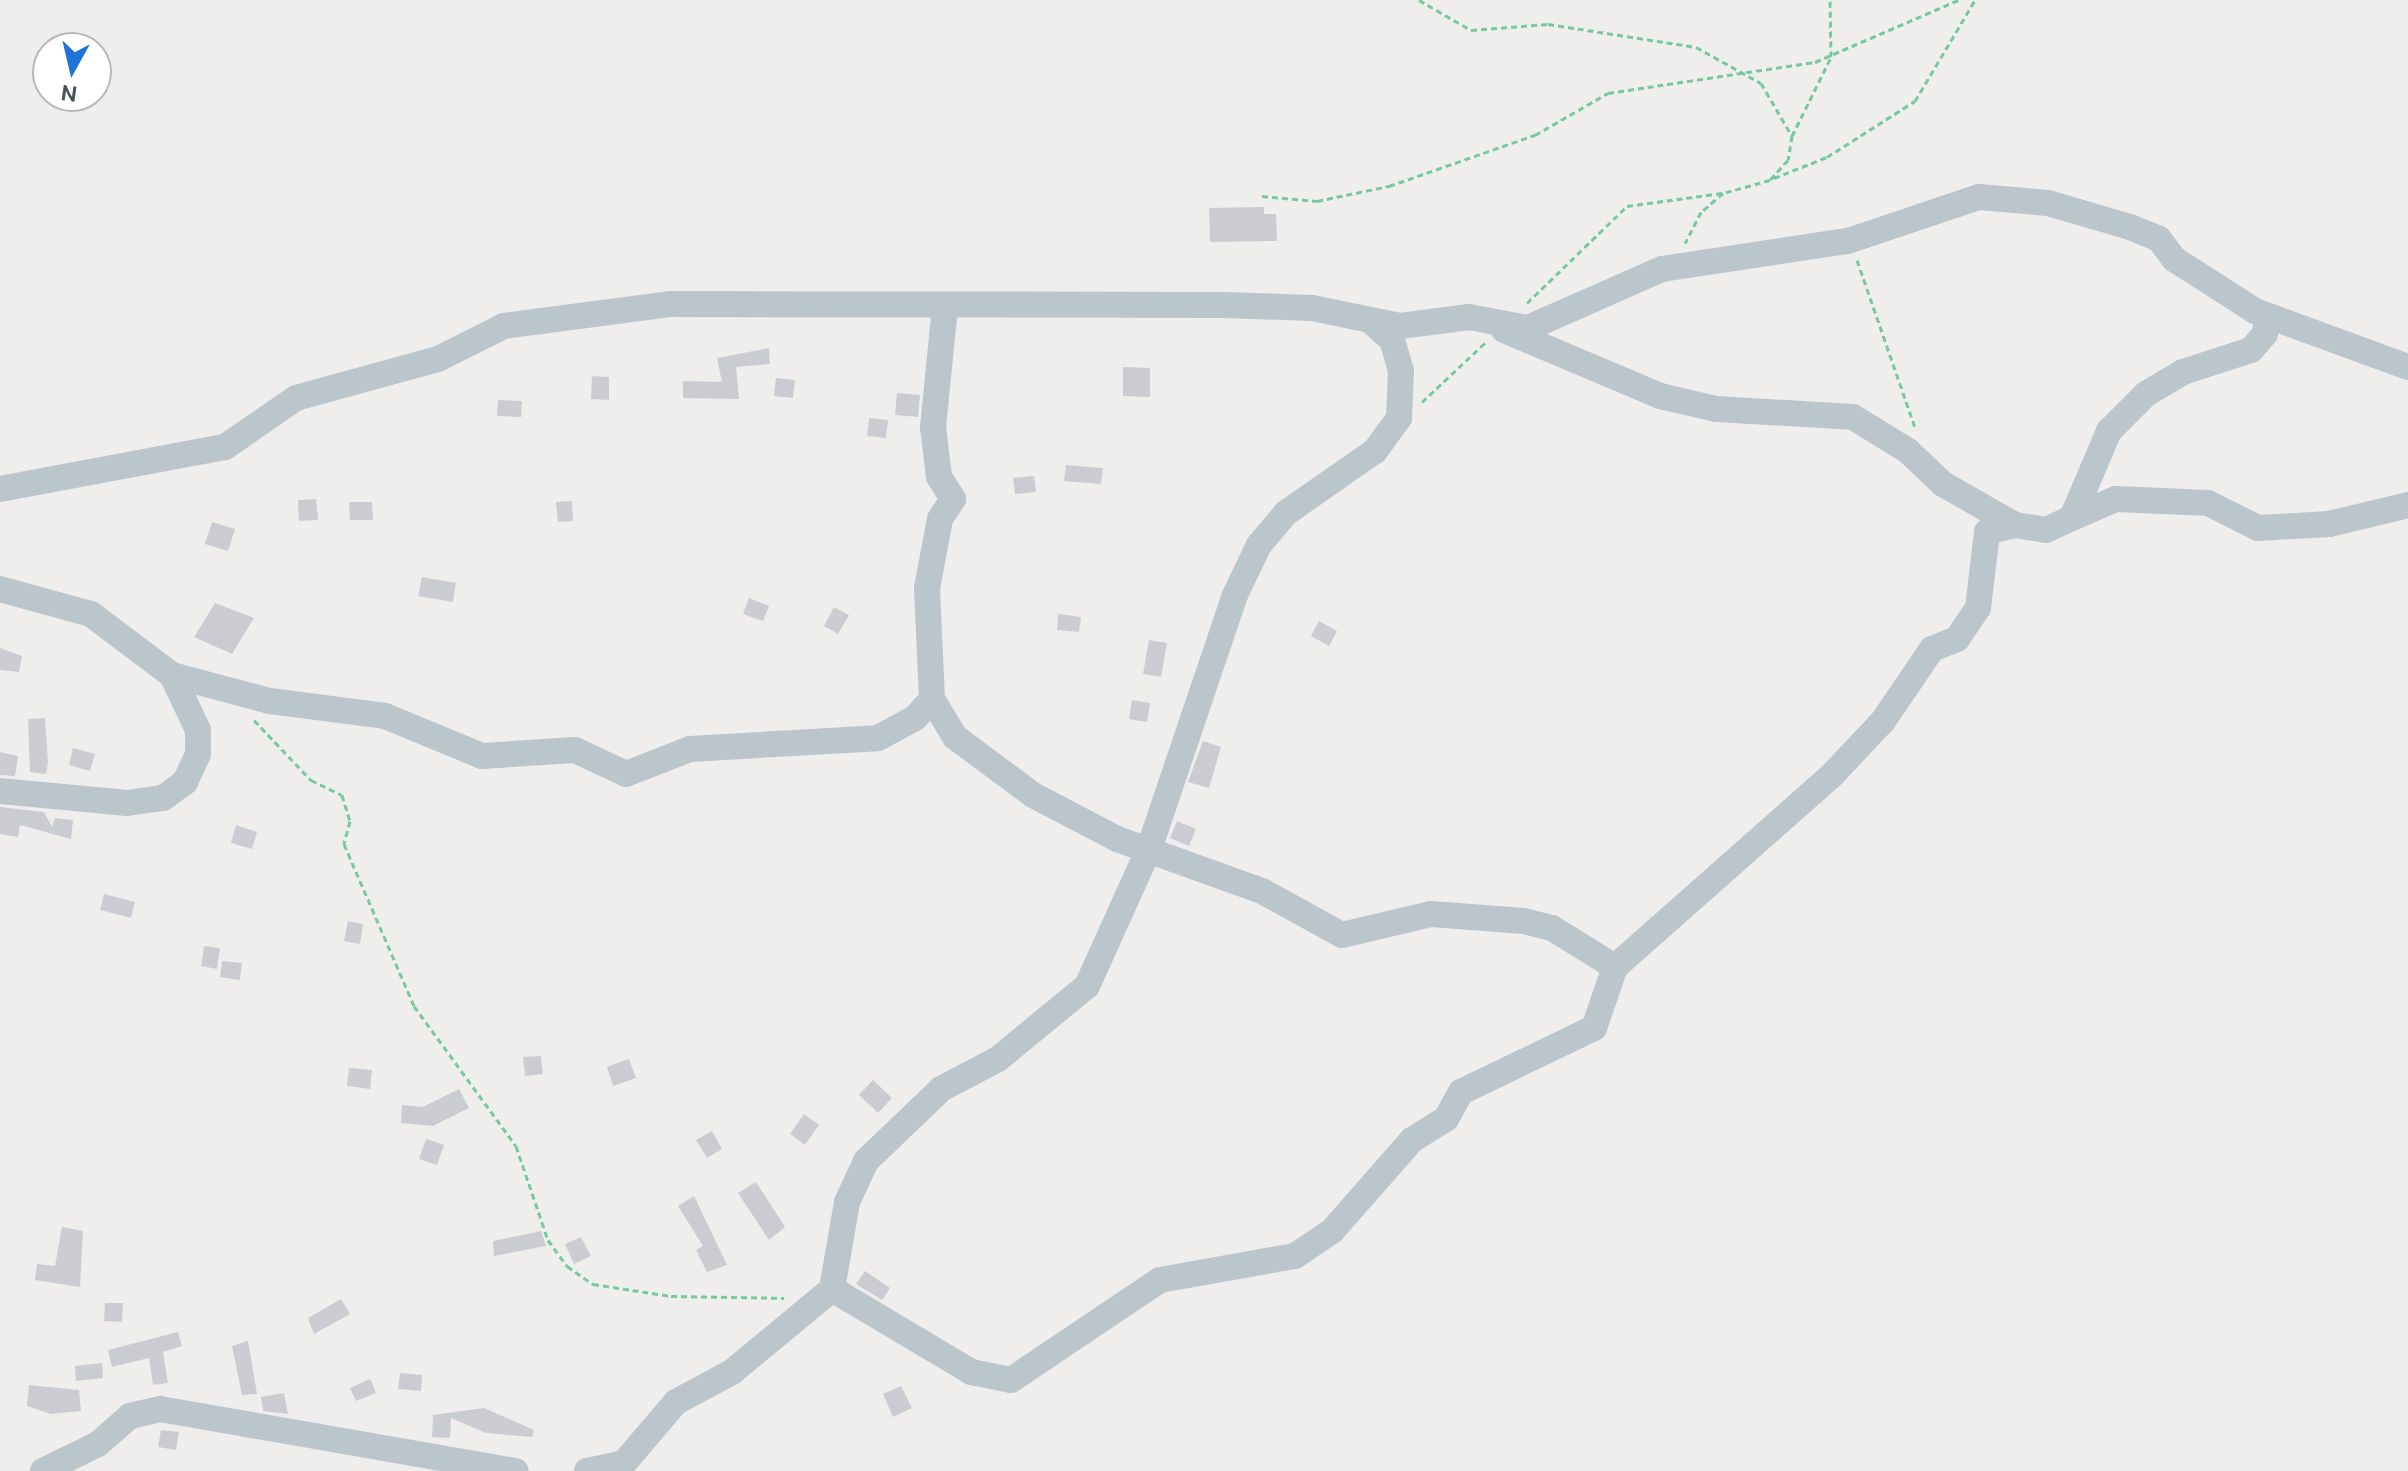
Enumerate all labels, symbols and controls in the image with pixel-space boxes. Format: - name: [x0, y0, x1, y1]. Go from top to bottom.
- north arrow: [32, 32, 112, 112]
- text: N: [59, 81, 79, 108]

